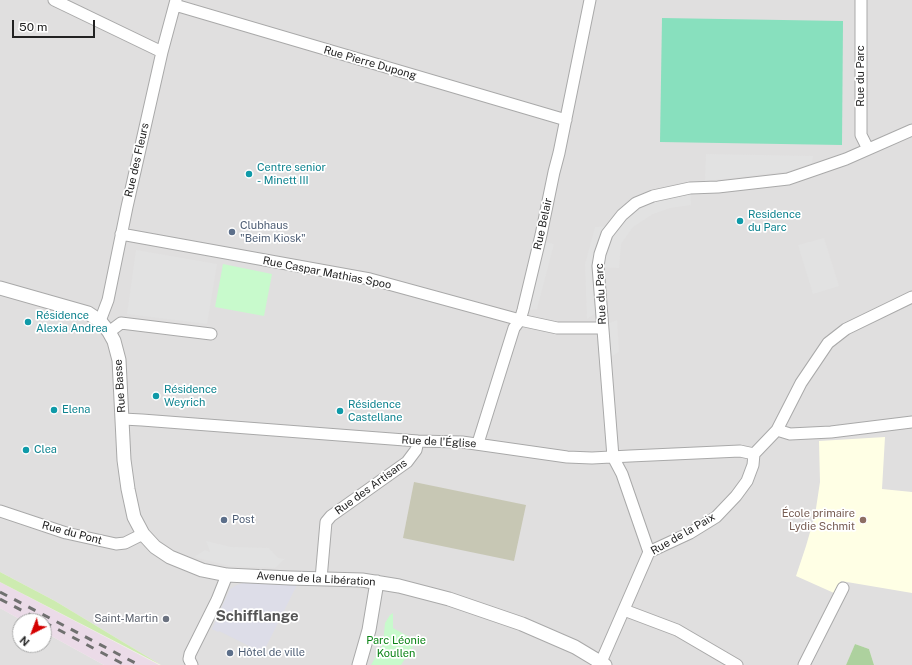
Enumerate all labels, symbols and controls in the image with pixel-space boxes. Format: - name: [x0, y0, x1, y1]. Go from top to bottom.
- scale bar: [14, 12, 97, 38]
- text: 50 m: [19, 20, 47, 34]
- street label: Rue Pierre Dupong: [322, 43, 418, 83]
- street label: Rue du Parc: [854, 45, 868, 107]
- street label: Rue des Fleurs: [122, 122, 152, 198]
- place label: Centre senior - Minett III: [257, 161, 326, 187]
- marker: Centre senior - Minett III: [244, 169, 254, 179]
- street label: Rue Belair: [531, 197, 555, 251]
- place label: Residence du Parc: [748, 208, 801, 234]
- marker: Residence du Parc: [735, 216, 745, 226]
- place label: Clubhaus "Beim Kiosk": [240, 219, 306, 245]
- marker: Clubhaus "Beim Kiosk": [227, 227, 237, 237]
- street label: Rue Caspar Mathias Spoo: [262, 254, 392, 292]
- street label: Rue du Parc: [593, 263, 609, 325]
- place label: Résidence Alexia Andrea: [36, 309, 108, 335]
- marker: Résidence Alexia Andrea: [23, 317, 33, 327]
- street label: Rue Basse: [112, 359, 128, 413]
- place label: Résidence Weyrich: [164, 383, 217, 409]
- marker: Résidence Weyrich: [151, 391, 161, 401]
- place label: Résidence Castellane: [348, 398, 402, 424]
- place label: Elena: [62, 403, 90, 417]
- marker: Elena: [49, 405, 59, 415]
- marker: Résidence Castellane: [335, 406, 345, 416]
- street label: Rue de l'Église: [401, 433, 477, 451]
- place label: Clea: [34, 443, 57, 457]
- marker: Clea: [21, 445, 31, 455]
- street label: Rue des Artisans: [332, 456, 410, 518]
- place label: École primaire Lydie Schmit: [782, 507, 855, 533]
- street label: Rue de la Paix: [649, 510, 717, 558]
- place label: Post: [232, 513, 255, 527]
- marker: Post: [219, 515, 229, 525]
- marker: École primaire Lydie Schmit: [858, 515, 868, 525]
- street label: Rue du Pont: [40, 519, 104, 547]
- street label: Avenue de la Libération: [256, 569, 376, 589]
- district label: Schifflange: [215, 607, 299, 625]
- place label: Saint-Martin: [94, 612, 158, 626]
- north arrow: [12, 613, 52, 653]
- marker: Saint-Martin: [161, 614, 171, 624]
- text: N: [17, 634, 32, 649]
- park label: Parc Léonie Koullen: [366, 634, 426, 660]
- place label: Hôtel de ville: [238, 646, 305, 660]
- marker: Hôtel de ville: [225, 648, 235, 658]

